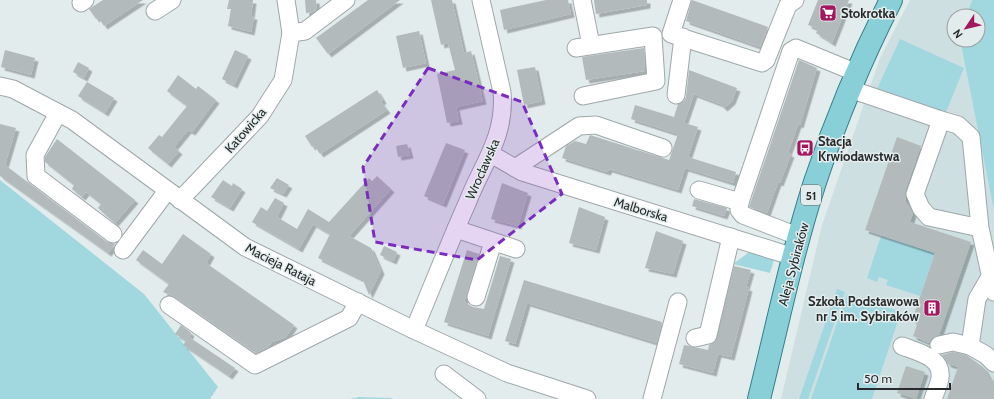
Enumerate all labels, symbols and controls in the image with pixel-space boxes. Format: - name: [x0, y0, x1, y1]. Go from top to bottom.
- supermarket icon: Stokrotka: [818, 3, 838, 23]
- place label: Stokrotka: [841, 5, 896, 21]
- north arrow: [946, 8, 986, 48]
- text: N: [950, 27, 966, 41]
- street label: Katowicka: [221, 103, 270, 156]
- place label: Stacja Krwiodawstwa: [818, 133, 900, 164]
- street label: Wrocławska: [462, 135, 503, 202]
- bus stop icon: Stacja Krwiodawstwa: [795, 138, 815, 158]
- road number: 51: [801, 185, 821, 205]
- street label: Malborska: [612, 193, 671, 225]
- street label: Aleja Sybiraków: [774, 220, 813, 308]
- street label: Macieja Rataja: [242, 239, 320, 290]
- place label: Szkoła Podstawowa nr 5 im. Sybiraków: [808, 293, 920, 324]
- building icon: Szkoła Podstawowa nr 5 im. Sybiraków: [922, 298, 942, 318]
- scale bar: [858, 365, 950, 391]
- text: 50 m: [864, 371, 892, 386]

